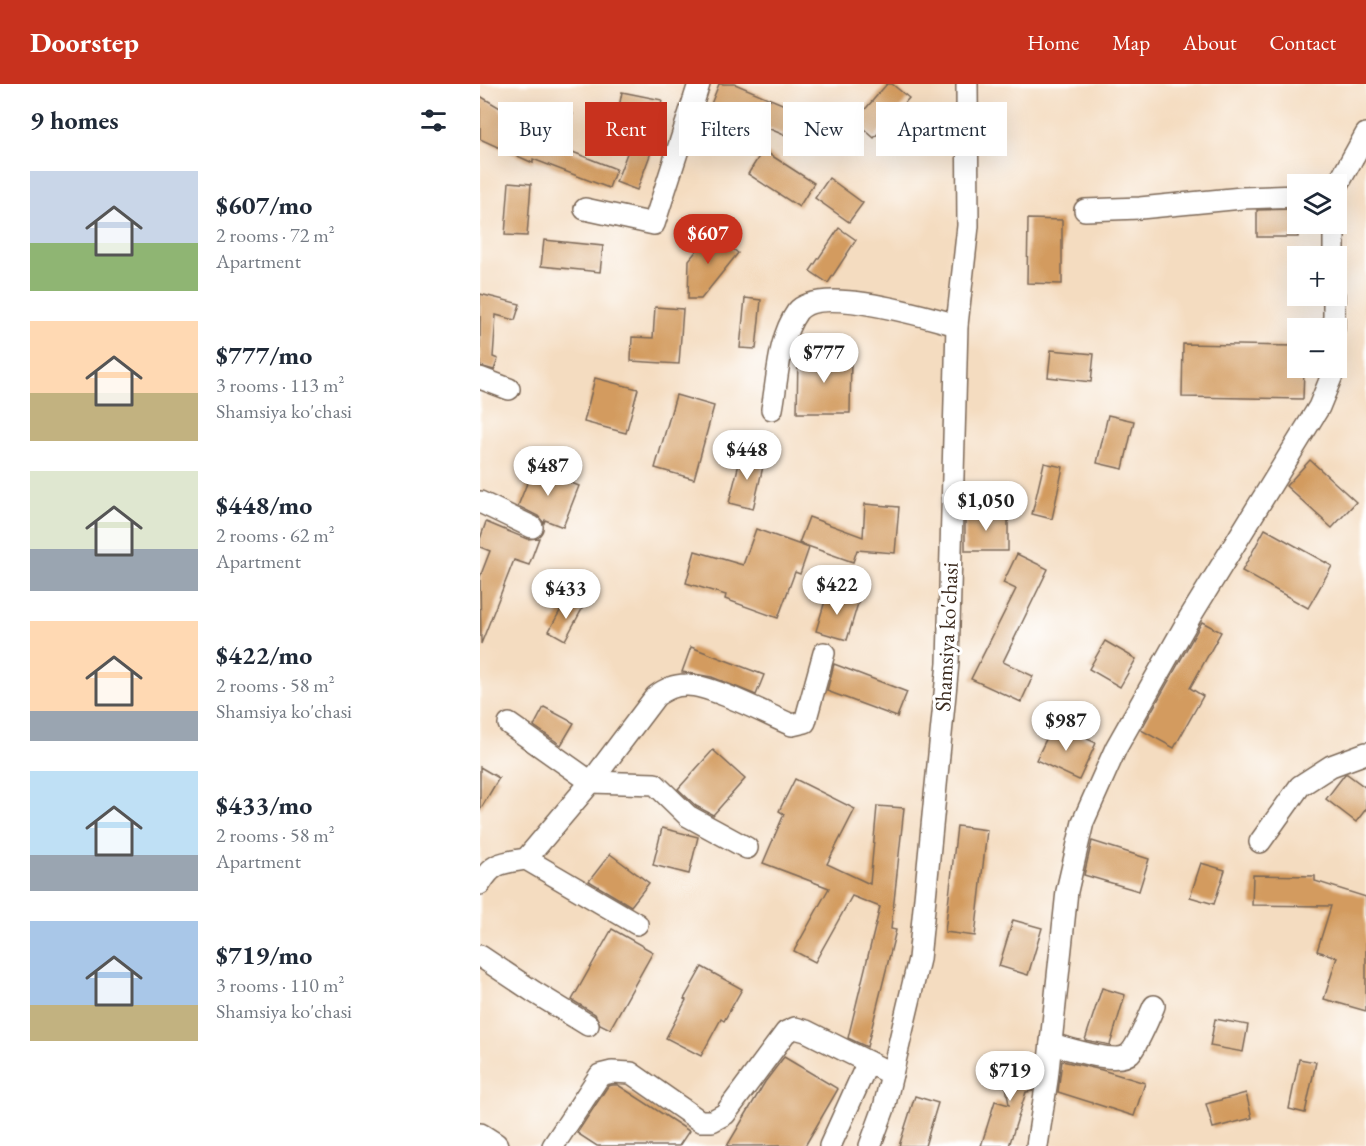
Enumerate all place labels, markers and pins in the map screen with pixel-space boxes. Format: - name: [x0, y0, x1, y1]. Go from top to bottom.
- pin: $607: [672, 214, 744, 265]
- pin: $777: [788, 333, 860, 384]
- pin: $448: [711, 430, 783, 481]
- pin: $487: [512, 446, 584, 497]
- pin: $1,050: [937, 481, 1035, 532]
- pin: $422: [801, 565, 873, 616]
- pin: $433: [530, 569, 602, 620]
- pin: $987: [1030, 701, 1102, 752]
- pin: $719: [974, 1051, 1046, 1102]

